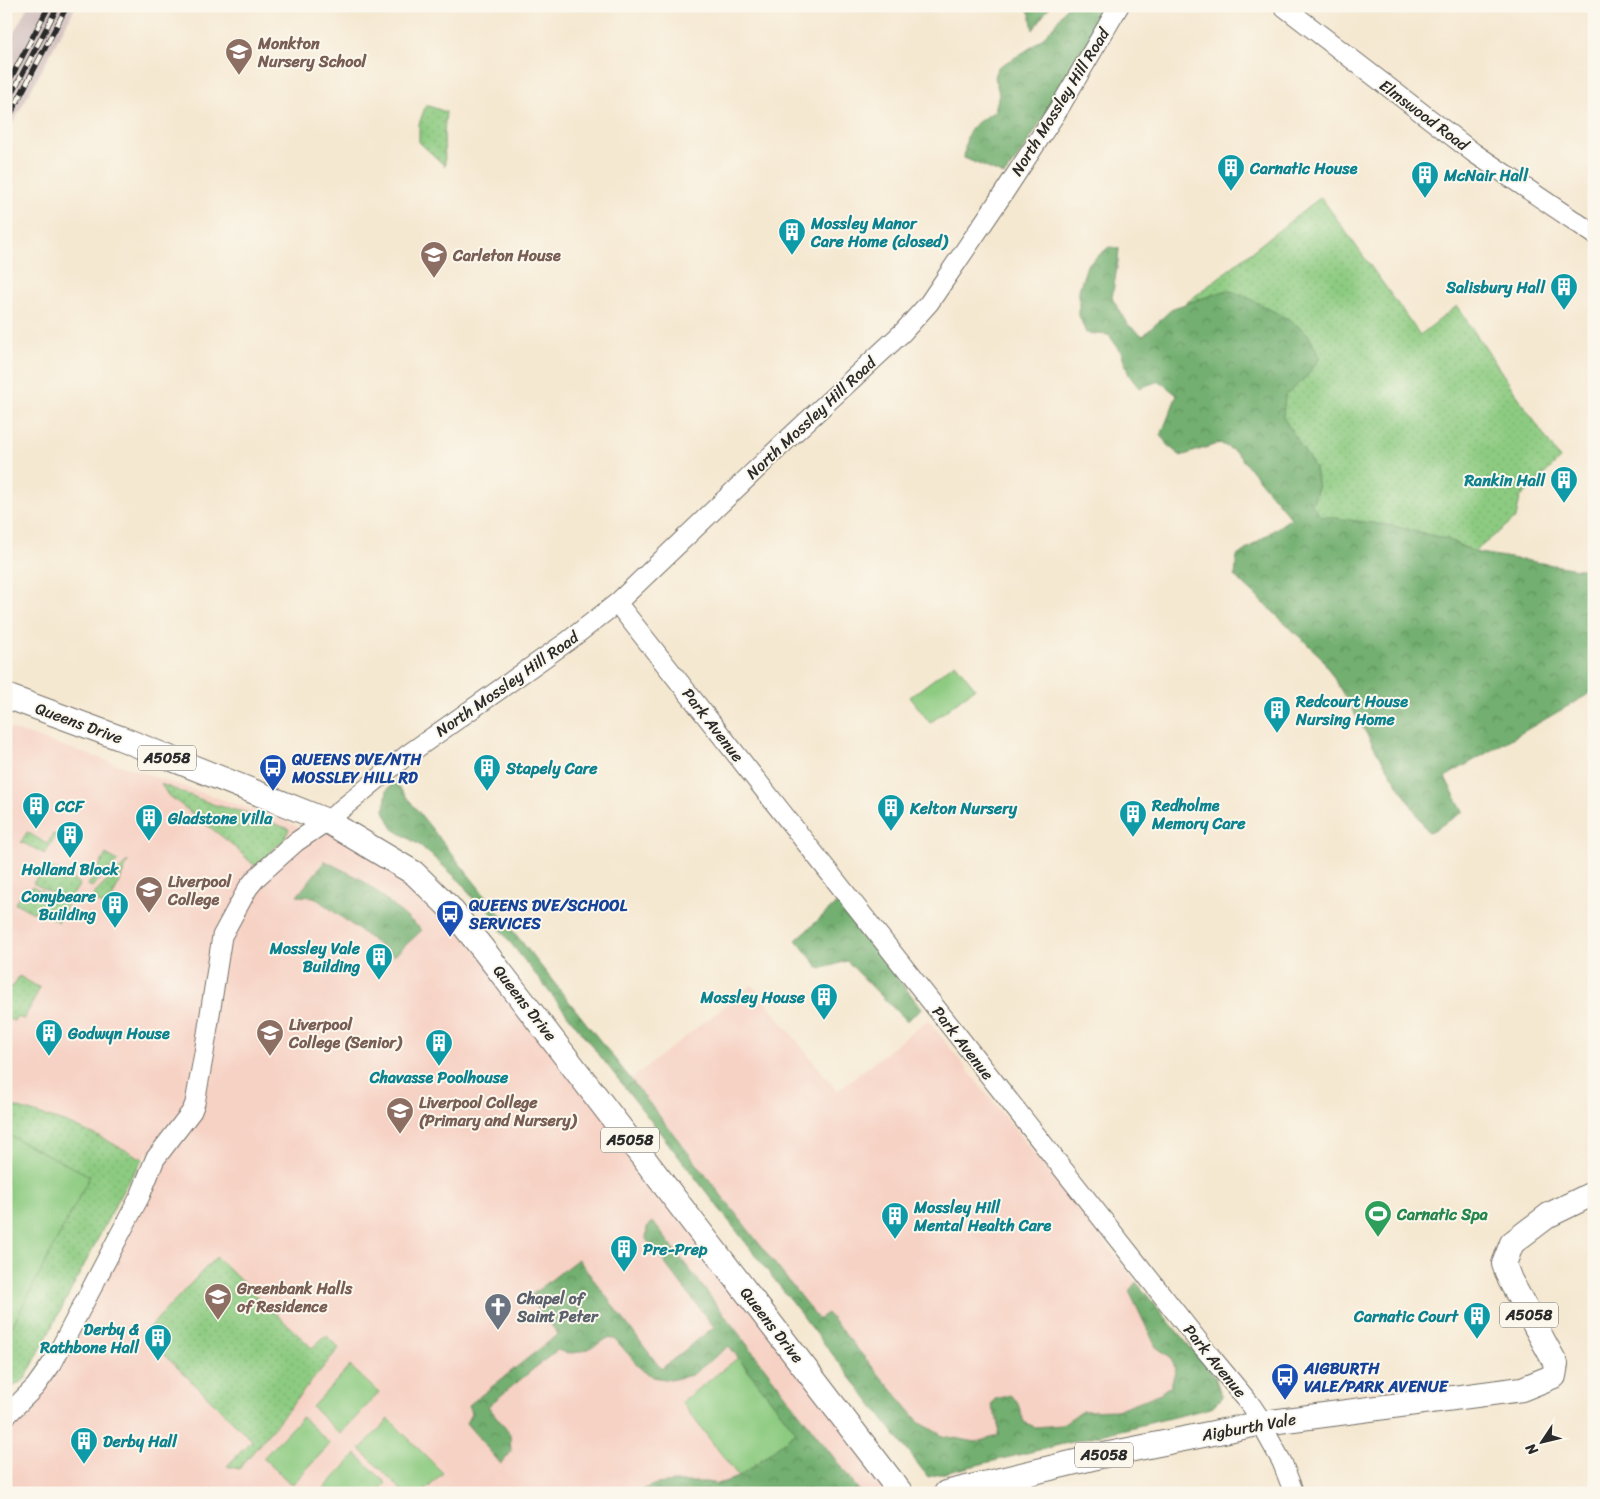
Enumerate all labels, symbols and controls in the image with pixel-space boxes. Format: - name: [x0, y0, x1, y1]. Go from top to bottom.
- street label: North Mossley Hill Road: [1003, 21, 1118, 182]
- place label: Monkton Nursery School: [257, 29, 368, 76]
- school or university icon: Monkton Nursery School: [224, 37, 254, 76]
- street label: Elmswood Road: [1373, 71, 1476, 160]
- building icon: Carnatic House: [1216, 153, 1246, 192]
- place label: Carnatic House: [1249, 154, 1358, 183]
- building icon: McNair Hall: [1410, 160, 1440, 199]
- place label: McNair Hall: [1443, 161, 1529, 190]
- place label: Mossley Manor Care Home (closed): [810, 209, 949, 256]
- building icon: Mossley Manor Care Home (closed): [777, 217, 807, 256]
- school or university icon: Carleton House: [419, 240, 449, 279]
- place label: Carleton House: [452, 241, 561, 270]
- building icon: Salisbury Hall: [1549, 272, 1579, 311]
- place label: Salisbury Hall: [1445, 273, 1546, 302]
- street label: North Mossley Hill Road: [739, 348, 884, 487]
- building icon: Rankin Hall: [1549, 465, 1579, 504]
- place label: Rankin Hall: [1463, 466, 1546, 495]
- street label: North Mossley Hill Road: [429, 622, 586, 745]
- street label: Park Avenue: [674, 681, 752, 769]
- place label: Redcourt House Nursing Home: [1295, 687, 1408, 734]
- street label: Queens Drive: [31, 694, 127, 752]
- building icon: Redcourt House Nursing Home: [1262, 695, 1292, 734]
- place label: QUEENS DVE/NTH MOSSLEY HILL RD: [291, 745, 422, 792]
- road number: A5058: [138, 746, 196, 770]
- bus stop icon: QUEENS DVE/NTH MOSSLEY HILL RD: [258, 753, 288, 792]
- building icon: Stapely Care: [472, 753, 502, 792]
- place label: Stapely Care: [505, 754, 598, 783]
- building icon: CCF: [21, 791, 51, 830]
- place label: Redholme Memory Care: [1151, 791, 1246, 838]
- place label: CCF: [54, 792, 85, 821]
- building icon: Kelton Nursery: [876, 793, 906, 832]
- place label: Kelton Nursery: [909, 794, 1018, 823]
- building icon: Redholme Memory Care: [1118, 799, 1148, 838]
- building icon: Gladstone Villa: [134, 803, 164, 842]
- place label: Gladstone Villa: [167, 804, 273, 833]
- building icon: Holland Block: [55, 820, 85, 859]
- place label: Holland Block: [21, 855, 119, 884]
- place label: Liverpool College: [167, 867, 233, 914]
- school or university icon: Liverpool College: [134, 875, 164, 914]
- place label: Conybeare Building: [20, 882, 97, 929]
- building icon: Conybeare Building: [100, 890, 130, 929]
- place label: QUEENS DVE/SCHOOL SERVICES: [468, 891, 628, 938]
- bus stop icon: QUEENS DVE/SCHOOL SERVICES: [435, 899, 465, 938]
- place label: Mossley Vale Building: [269, 934, 361, 981]
- building icon: Mossley Vale Building: [364, 942, 394, 981]
- street label: Queens Drive: [485, 958, 565, 1048]
- building icon: Mossley House: [809, 982, 839, 1021]
- place label: Mossley House: [699, 983, 806, 1012]
- street label: Park Avenue: [924, 999, 1002, 1087]
- place label: Liverpool College (Senior): [288, 1010, 403, 1057]
- building icon: Godwyn House: [34, 1018, 64, 1057]
- school or university icon: Liverpool College (Senior): [255, 1018, 285, 1057]
- place label: Godwyn House: [67, 1019, 170, 1048]
- building icon: Chavasse Poolhouse: [424, 1028, 454, 1067]
- place label: Chavasse Poolhouse: [369, 1063, 509, 1092]
- place label: Liverpool College (Primary and Nursery): [419, 1088, 578, 1135]
- school or university icon: Liverpool College (Primary and Nursery): [385, 1096, 415, 1135]
- road number: A5058: [601, 1128, 659, 1152]
- place label: Mossley Hill Mental Health Care: [913, 1193, 1051, 1240]
- sports icon: Carnatic Spa: [1363, 1199, 1393, 1238]
- place label: Carnatic Spa: [1396, 1200, 1488, 1229]
- building icon: Mossley Hill Mental Health Care: [880, 1201, 910, 1240]
- building icon: Pre-Prep: [609, 1234, 639, 1273]
- place label: Pre-Prep: [643, 1235, 708, 1264]
- place label: Greenbank Halls of Residence: [236, 1274, 353, 1321]
- street label: Queens Drive: [732, 1280, 812, 1370]
- school or university icon: Greenbank Halls of Residence: [203, 1282, 233, 1321]
- place label: Chapel of Saint Peter: [516, 1284, 599, 1331]
- church icon: Chapel of Saint Peter: [483, 1292, 513, 1331]
- building icon: Carnatic Court: [1462, 1301, 1492, 1340]
- place label: Carnatic Court: [1353, 1302, 1460, 1331]
- road number: A5058: [1500, 1302, 1558, 1328]
- place label: Derby & Rathbone Hall: [39, 1315, 140, 1362]
- street label: Park Avenue: [1176, 1317, 1254, 1405]
- building icon: Derby & Rathbone Hall: [143, 1323, 173, 1362]
- place label: AIGBURTH VALE/PARK AVENUE: [1303, 1354, 1449, 1401]
- bus stop icon: AIGBURTH VALE/PARK AVENUE: [1270, 1362, 1300, 1401]
- street label: Aigburth Vale: [1199, 1404, 1299, 1450]
- north arrow: [1518, 1416, 1568, 1466]
- building icon: Derby Hall: [69, 1426, 99, 1465]
- place label: Derby Hall: [103, 1427, 178, 1456]
- text: N: [1519, 1438, 1545, 1461]
- road number: A5058: [1075, 1442, 1133, 1468]

